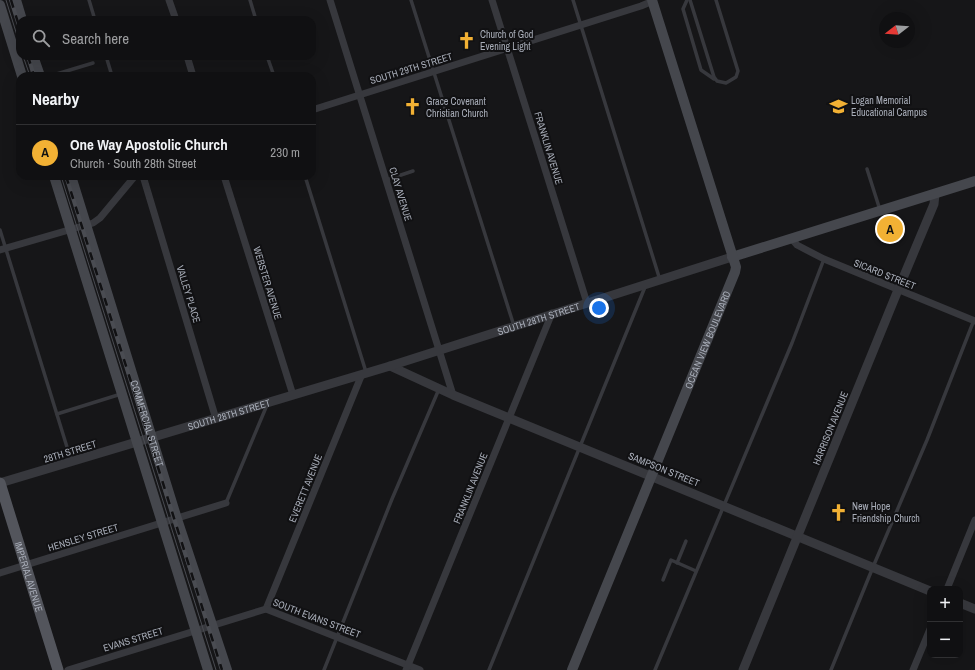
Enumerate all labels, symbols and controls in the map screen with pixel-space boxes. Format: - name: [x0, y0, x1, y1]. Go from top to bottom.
- north arrow: [879, 12, 915, 48]
- search box: [16, 16, 316, 60]
- icon: search: [30, 27, 52, 49]
- text: Search here: [62, 28, 129, 49]
- place label: Church of God Evening Light: [480, 28, 533, 53]
- church icon: Church of God Evening Light: [457, 30, 477, 50]
- street label: SOUTH 29TH STREET: [368, 50, 454, 87]
- text: Nearby: [32, 87, 79, 110]
- place label: Logan Memorial Educational Campus: [851, 94, 927, 119]
- place label: Grace Covenant Christian Church: [426, 95, 488, 120]
- school or university icon: Logan Memorial Educational Campus: [828, 96, 848, 116]
- church icon: Grace Covenant Christian Church: [403, 97, 423, 117]
- street label: FRANKLIN AVENUE: [531, 110, 566, 186]
- text: One Way Apostolic Church: [70, 134, 228, 155]
- text: A: [41, 144, 49, 161]
- text: 230 m: [270, 144, 300, 161]
- text: Church · South 28th Street: [70, 155, 196, 172]
- street label: CLAY AVENUE: [386, 166, 415, 223]
- pin: A: [877, 214, 903, 244]
- street label: WEBSTER AVENUE: [250, 245, 285, 321]
- street label: SICARD STREET: [852, 256, 918, 293]
- street label: VALLEY PLACE: [174, 264, 203, 324]
- street label: OCEAN VIEW BOULEVARD: [682, 289, 734, 391]
- your location: [589, 298, 609, 318]
- street label: SOUTH 28TH STREET: [496, 300, 581, 338]
- street label: COMMERCIAL STREET: [127, 379, 166, 469]
- street label: HARRISON AVENUE: [810, 389, 851, 467]
- street label: SOUTH 28TH STREET: [186, 396, 272, 433]
- street label: 28TH STREET: [42, 437, 98, 466]
- street label: SAMPSON STREET: [626, 449, 701, 490]
- street label: FRANKLIN AVENUE: [450, 451, 491, 526]
- street label: EVERETT AVENUE: [286, 452, 325, 524]
- place label: New Hope Friendship Church: [852, 500, 920, 525]
- church icon: New Hope Friendship Church: [829, 502, 849, 522]
- street label: HENSLEY STREET: [46, 521, 120, 554]
- street label: IMPERIAL AVENUE: [12, 540, 46, 614]
- map controls: [927, 586, 963, 658]
- button: +: [927, 586, 963, 622]
- street label: SOUTH EVANS STREET: [271, 596, 362, 641]
- button: −: [927, 622, 963, 658]
- street label: EVANS STREET: [102, 624, 165, 655]

